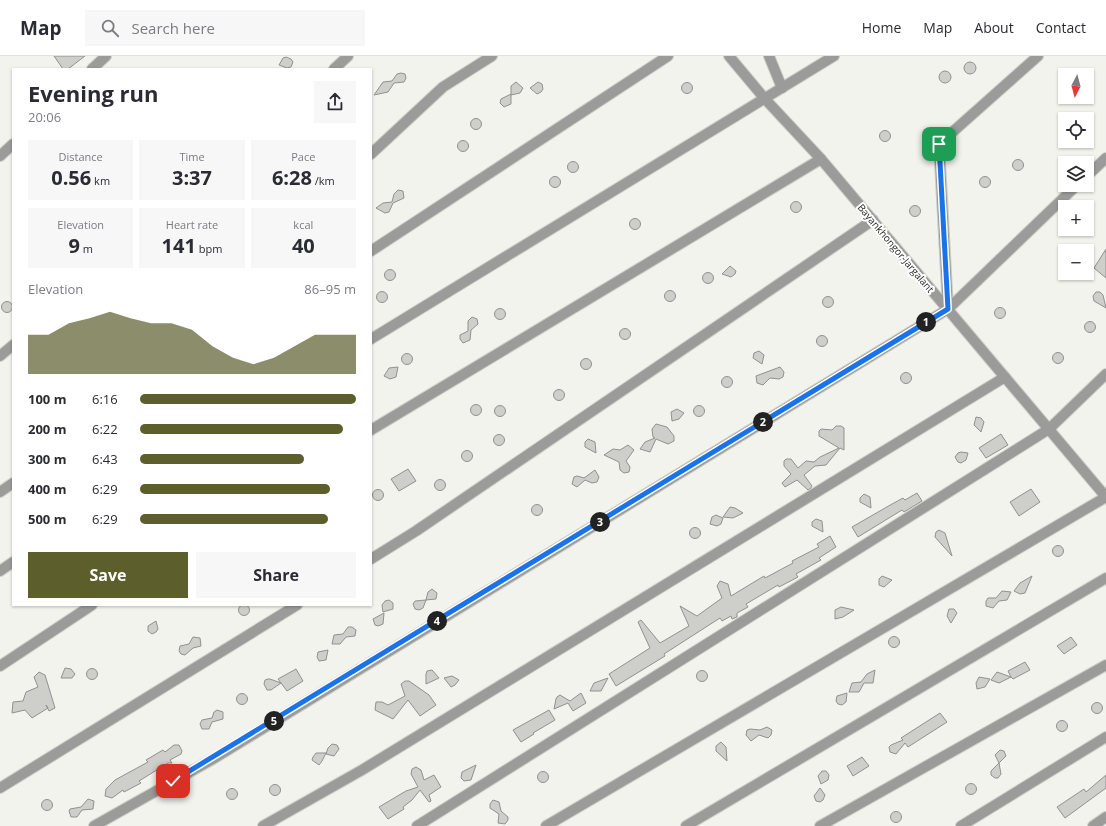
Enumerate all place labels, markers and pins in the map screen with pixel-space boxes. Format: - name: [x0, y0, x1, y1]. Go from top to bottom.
- pin: [922, 127, 956, 161]
- pin: 1: [916, 312, 936, 332]
- pin: 2: [753, 412, 773, 432]
- pin: 3: [590, 512, 610, 532]
- pin: 4: [427, 611, 447, 631]
- pin: 5: [264, 711, 284, 731]
- pin: [156, 764, 190, 798]

